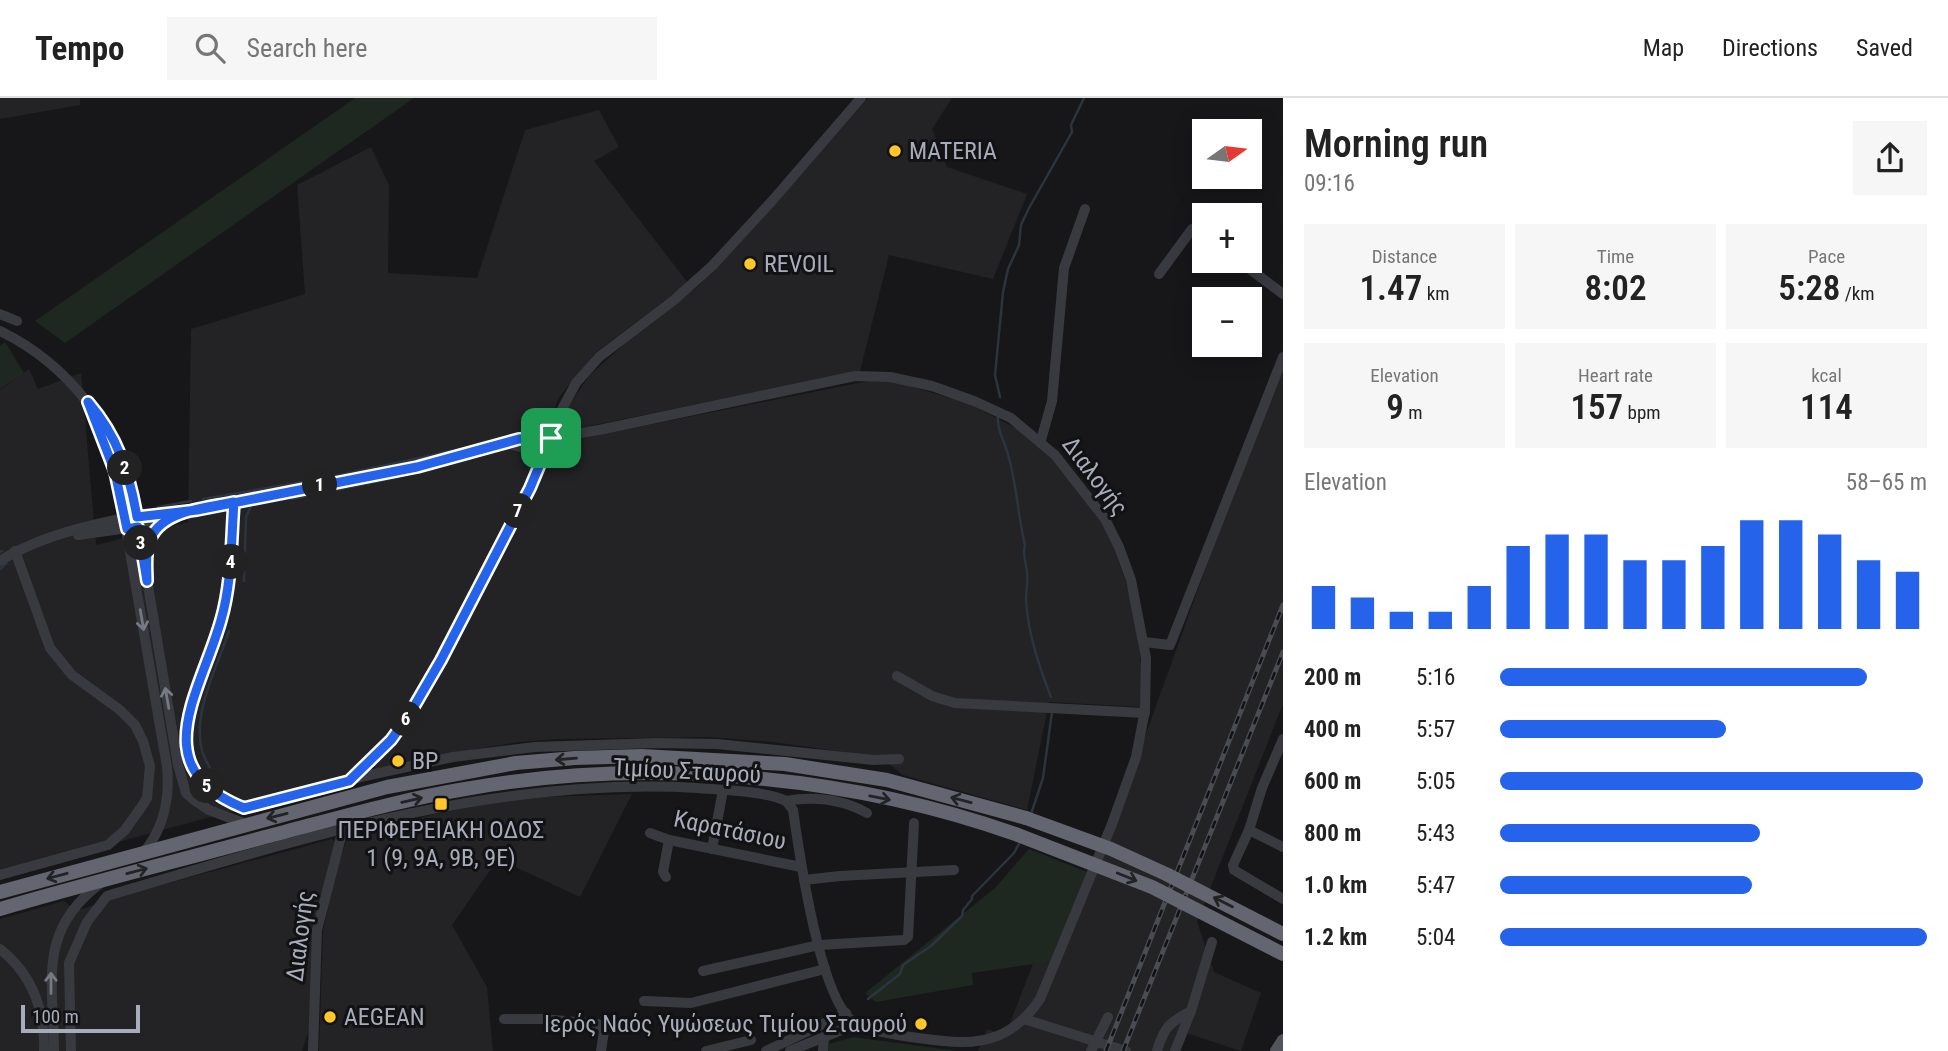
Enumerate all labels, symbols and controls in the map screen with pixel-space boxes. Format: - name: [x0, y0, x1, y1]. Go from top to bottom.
- search box: [167, 17, 657, 80]
- text: Tempo: [35, 29, 125, 68]
- icon: search: [191, 29, 229, 67]
- text: Search here: [247, 33, 367, 63]
- text: Map: [1643, 34, 1684, 62]
- text: Directions: [1722, 34, 1818, 62]
- text: Saved: [1856, 34, 1913, 62]
- north arrow: [1192, 119, 1262, 189]
- map controls: [1192, 119, 1262, 357]
- button: share: [1853, 121, 1927, 195]
- text: Morning run: [1304, 122, 1488, 166]
- place label: MATERIA: [909, 137, 997, 165]
- marker: MATERIA: [887, 143, 903, 159]
- text: 09:16: [1304, 170, 1355, 197]
- button: +: [1192, 203, 1262, 273]
- text: Distance: [1372, 245, 1437, 268]
- text: Time: [1597, 245, 1634, 268]
- text: Pace: [1808, 245, 1845, 268]
- place label: REVOIL: [764, 250, 834, 278]
- marker: REVOIL: [742, 256, 758, 272]
- text: 1.47: [1359, 268, 1422, 309]
- text: 8:02: [1584, 268, 1647, 309]
- text: 5:28: [1778, 268, 1840, 309]
- text: km: [1422, 282, 1450, 305]
- text: /km: [1840, 282, 1875, 305]
- button: −: [1192, 287, 1262, 357]
- text: Elevation: [1370, 364, 1439, 387]
- text: Heart rate: [1578, 364, 1653, 387]
- text: kcal: [1811, 364, 1842, 387]
- text: 9: [1386, 387, 1404, 428]
- text: 157: [1570, 387, 1623, 428]
- text: 114: [1800, 387, 1853, 428]
- text: m: [1404, 401, 1423, 424]
- text: bpm: [1623, 401, 1661, 424]
- pin: [521, 408, 581, 468]
- icon: arrive: [532, 419, 570, 457]
- street label: Διαλογής: [1056, 431, 1134, 521]
- pin: 2: [108, 450, 142, 486]
- text: 2: [120, 456, 129, 479]
- pin: 1: [302, 468, 338, 502]
- text: Elevation: [1304, 469, 1387, 496]
- text: 58–65 m: [1846, 469, 1927, 496]
- text: 1: [315, 473, 324, 496]
- pin: 7: [500, 494, 536, 528]
- text: 7: [513, 499, 522, 522]
- pin: 3: [124, 526, 158, 560]
- text: 3: [136, 531, 145, 554]
- pin: 4: [214, 545, 248, 580]
- text: 4: [226, 550, 235, 573]
- one-way arrow: [136, 609, 149, 631]
- text: 200 m: [1304, 664, 1361, 691]
- text: 5:16: [1416, 664, 1455, 691]
- one-way arrow: [160, 687, 173, 710]
- pin: 6: [388, 702, 424, 736]
- text: 6: [401, 707, 410, 730]
- text: 400 m: [1304, 716, 1361, 743]
- text: 5:57: [1416, 716, 1455, 743]
- place label: BP: [412, 747, 438, 775]
- marker: BP: [390, 753, 406, 769]
- one-way arrow: [555, 753, 578, 766]
- street label: Τιμίου Σταυρού: [612, 753, 762, 789]
- pin: 5: [190, 768, 224, 804]
- text: 600 m: [1304, 768, 1361, 795]
- text: 5:05: [1416, 768, 1455, 795]
- text: 5: [202, 774, 211, 797]
- one-way arrow: [868, 792, 891, 806]
- one-way arrow: [950, 792, 972, 805]
- one-way arrow: [400, 793, 423, 807]
- marker: ΠΕΡΙΦΕΡΕΙΑΚΗ ΟΔΟΣ 1 (9, 9Α, 9Β, 9Ε): [433, 796, 449, 812]
- street label: Καρατάσιου: [671, 804, 789, 856]
- one-way arrow: [266, 810, 289, 823]
- place label: ΠΕΡΙΦΕΡΕΙΑΚΗ ΟΔΟΣ 1 (9, 9Α, 9Β, 9Ε): [338, 816, 544, 872]
- text: 800 m: [1304, 820, 1361, 847]
- text: 5:43: [1416, 820, 1455, 847]
- one-way arrow: [125, 864, 147, 877]
- one-way arrow: [47, 870, 69, 883]
- one-way arrow: [1116, 872, 1137, 885]
- text: 1.0 km: [1304, 872, 1367, 899]
- text: 5:47: [1416, 872, 1455, 899]
- street label: Διαλογής: [281, 889, 319, 983]
- one-way arrow: [1213, 895, 1233, 909]
- text: 1.2 km: [1304, 924, 1367, 951]
- text: 5:04: [1416, 924, 1455, 951]
- one-way arrow: [44, 972, 58, 995]
- scale bar: [21, 1002, 140, 1034]
- place label: AEGEAN: [344, 1003, 425, 1031]
- text: 100 m: [32, 1005, 79, 1028]
- marker: AEGEAN: [322, 1009, 338, 1025]
- place label: Ιερός Ναός Υψώσεως Τιμίου Σταυρού: [544, 1010, 907, 1038]
- marker: Ιερός Ναός Υψώσεως Τιμίου Σταυρού: [913, 1016, 929, 1032]

